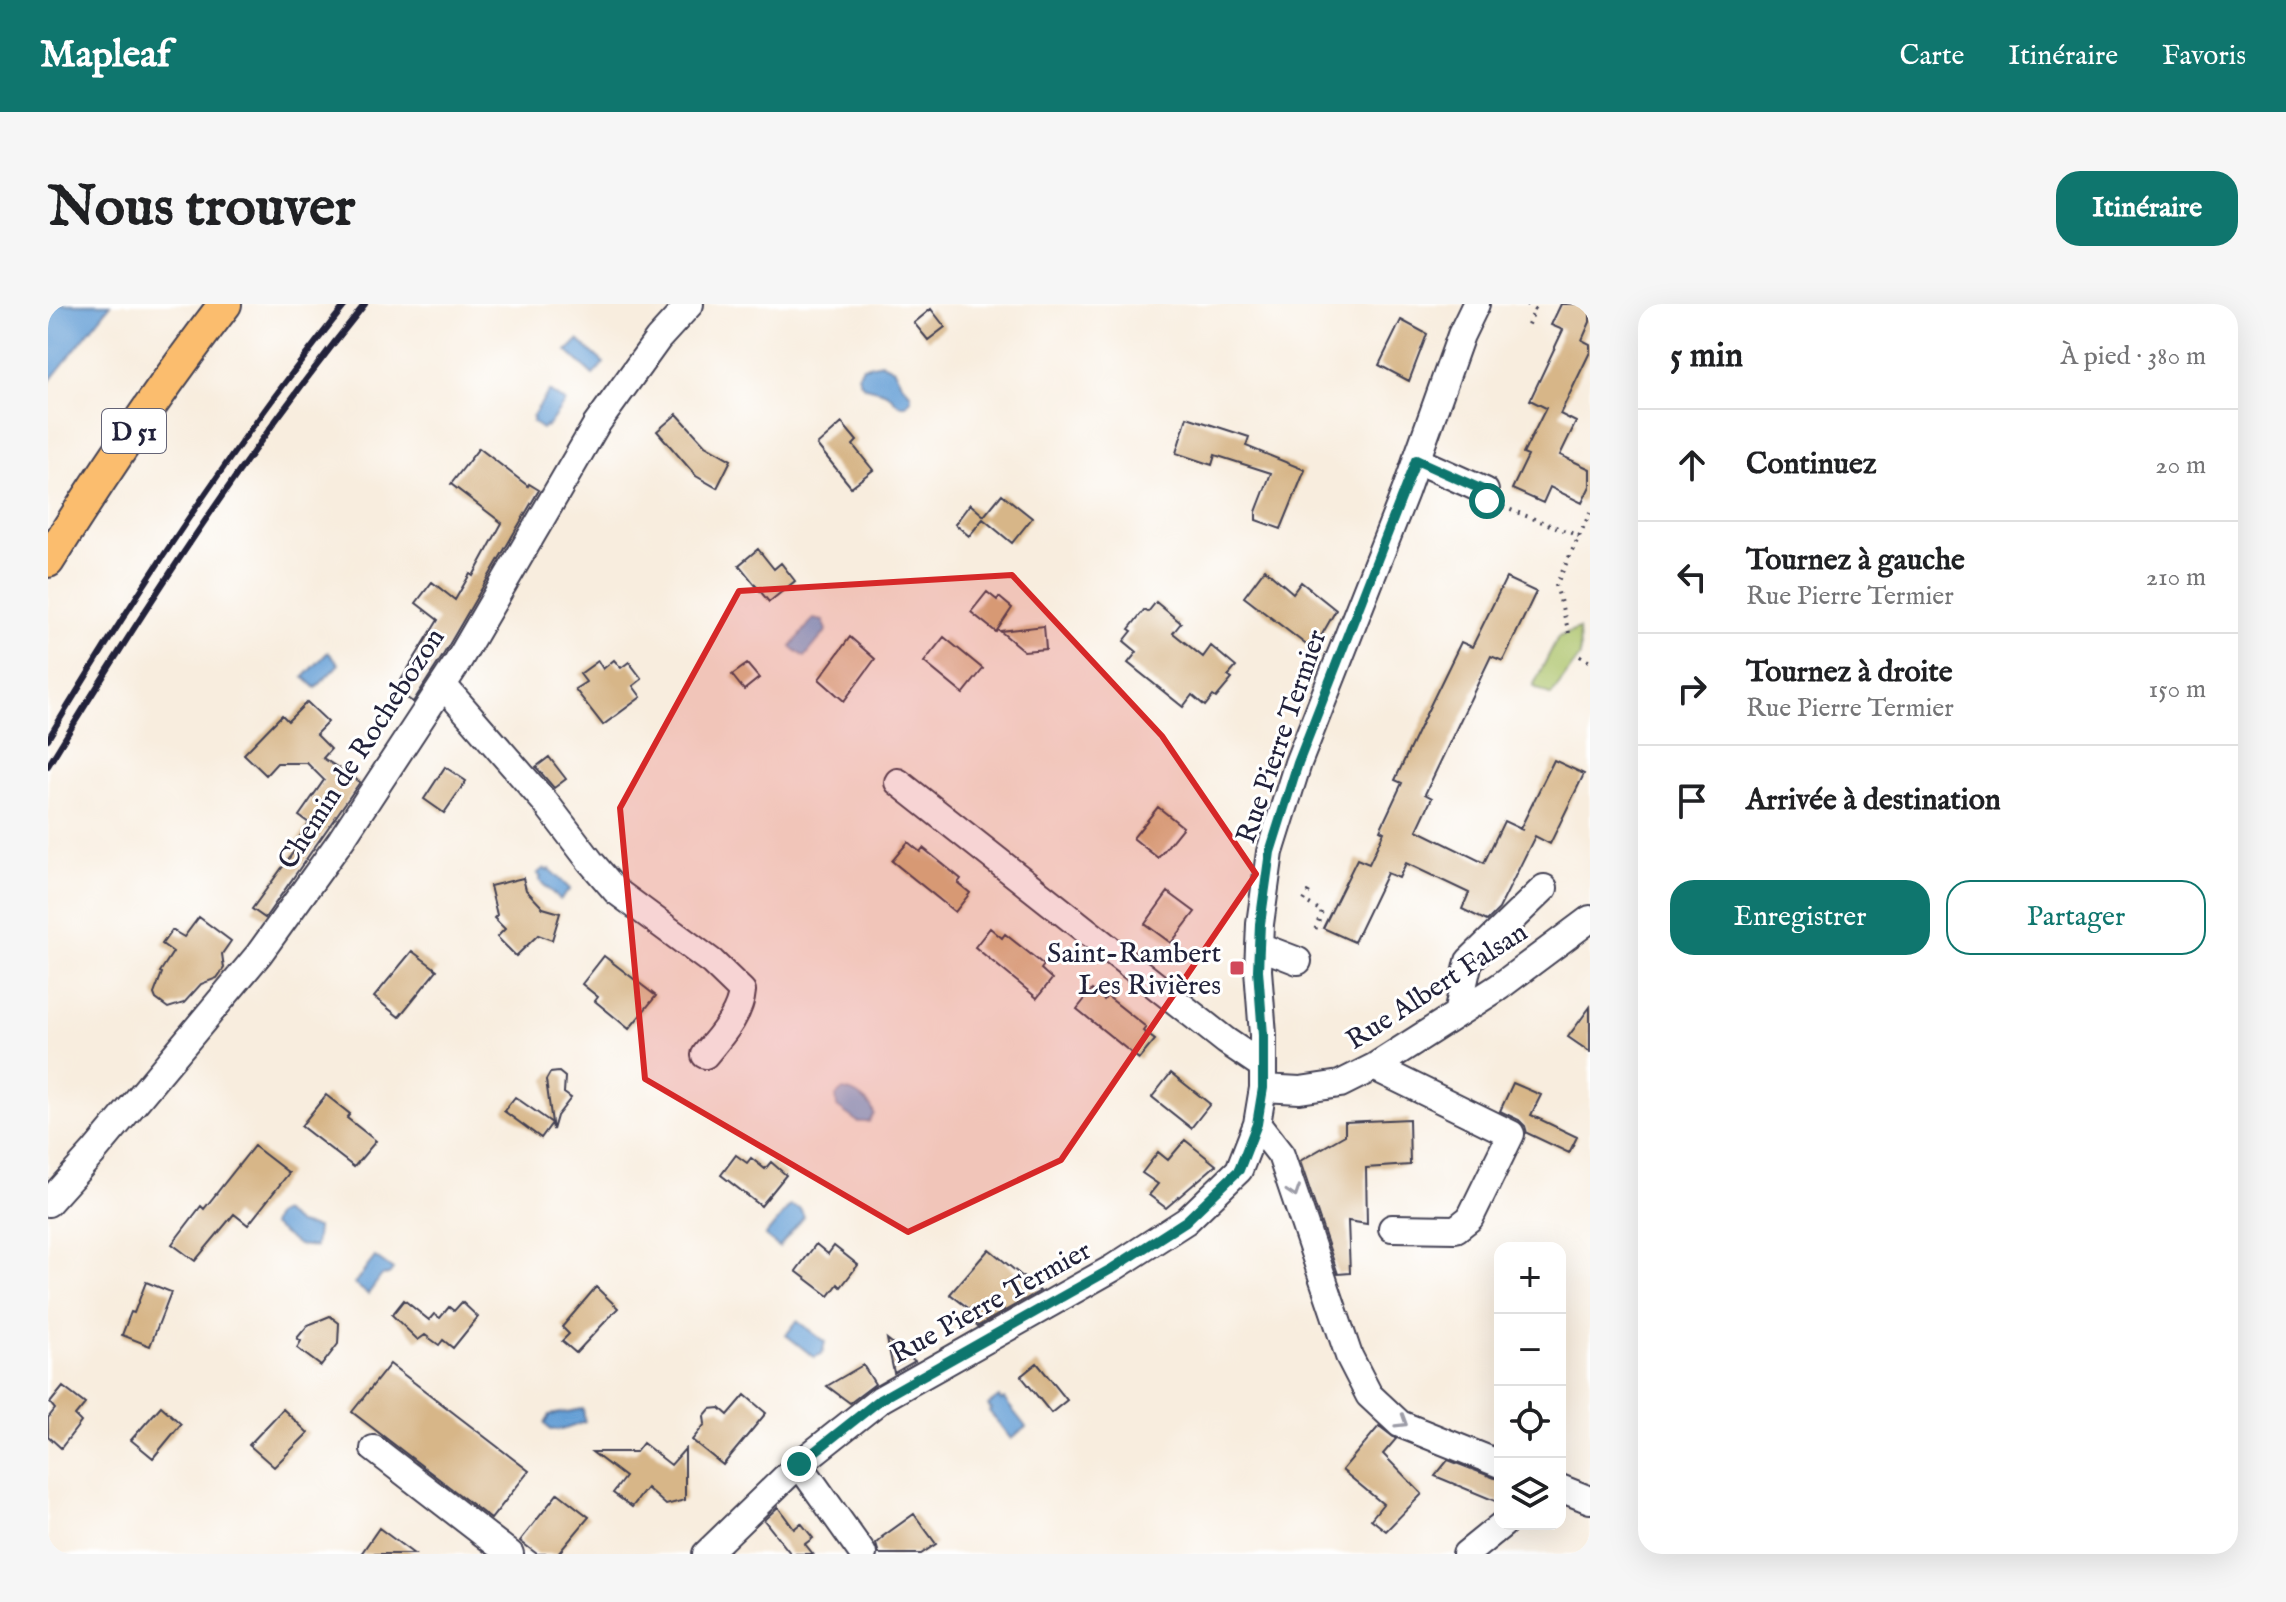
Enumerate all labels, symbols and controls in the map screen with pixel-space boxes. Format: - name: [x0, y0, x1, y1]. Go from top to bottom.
- text: Mapleaf: [40, 32, 170, 80]
- text: Carte: [1899, 39, 1964, 74]
- text: Itinéraire: [2008, 39, 2118, 74]
- text: Favoris: [2162, 39, 2246, 74]
- button: Itinéraire: [2056, 171, 2238, 246]
- text: Nous trouver: [48, 173, 355, 244]
- text: 5 min: [1670, 335, 1743, 378]
- text: À pied · 380 m: [2061, 340, 2206, 373]
- road number: D 51: [102, 409, 166, 453]
- icon: ahead: [1670, 443, 1714, 487]
- text: Continuez: [1746, 446, 1877, 484]
- text: 20 m: [2155, 449, 2206, 482]
- route start: [1469, 483, 1505, 519]
- text: Tournez à gauche: [1746, 542, 1965, 580]
- icon: left: [1670, 555, 1714, 599]
- text: 210 m: [2146, 561, 2206, 594]
- text: Rue Pierre Termier: [1746, 580, 1954, 613]
- street label: Chemin de Rochebozon: [271, 622, 453, 877]
- street label: Rue Pierre Termier: [1229, 625, 1335, 848]
- text: Tournez à droite: [1746, 654, 1953, 692]
- icon: right: [1670, 667, 1714, 711]
- text: 150 m: [2148, 673, 2206, 706]
- text: Rue Pierre Termier: [1746, 692, 1954, 725]
- icon: arrive: [1670, 779, 1714, 823]
- text: Arrivée à destination: [1746, 782, 2001, 820]
- button: Enregistrer: [1670, 880, 1930, 955]
- button: Partager: [1946, 880, 2206, 955]
- street label: Rue Albert Falsan: [1340, 915, 1535, 1059]
- place label: Saint-Rambert Les Rivières: [1047, 937, 1221, 1004]
- marker: Saint-Rambert Les Rivières: [1228, 959, 1246, 977]
- one-way arrow: [1284, 1184, 1300, 1198]
- street label: Rue Pierre Termier: [885, 1234, 1098, 1373]
- map controls: [1494, 1242, 1566, 1530]
- button: +: [1494, 1242, 1566, 1314]
- button: −: [1494, 1314, 1566, 1386]
- button: locate: [1494, 1386, 1566, 1458]
- one-way arrow: [1393, 1413, 1408, 1428]
- route end: [781, 1446, 817, 1482]
- button: layers: [1494, 1458, 1566, 1530]

